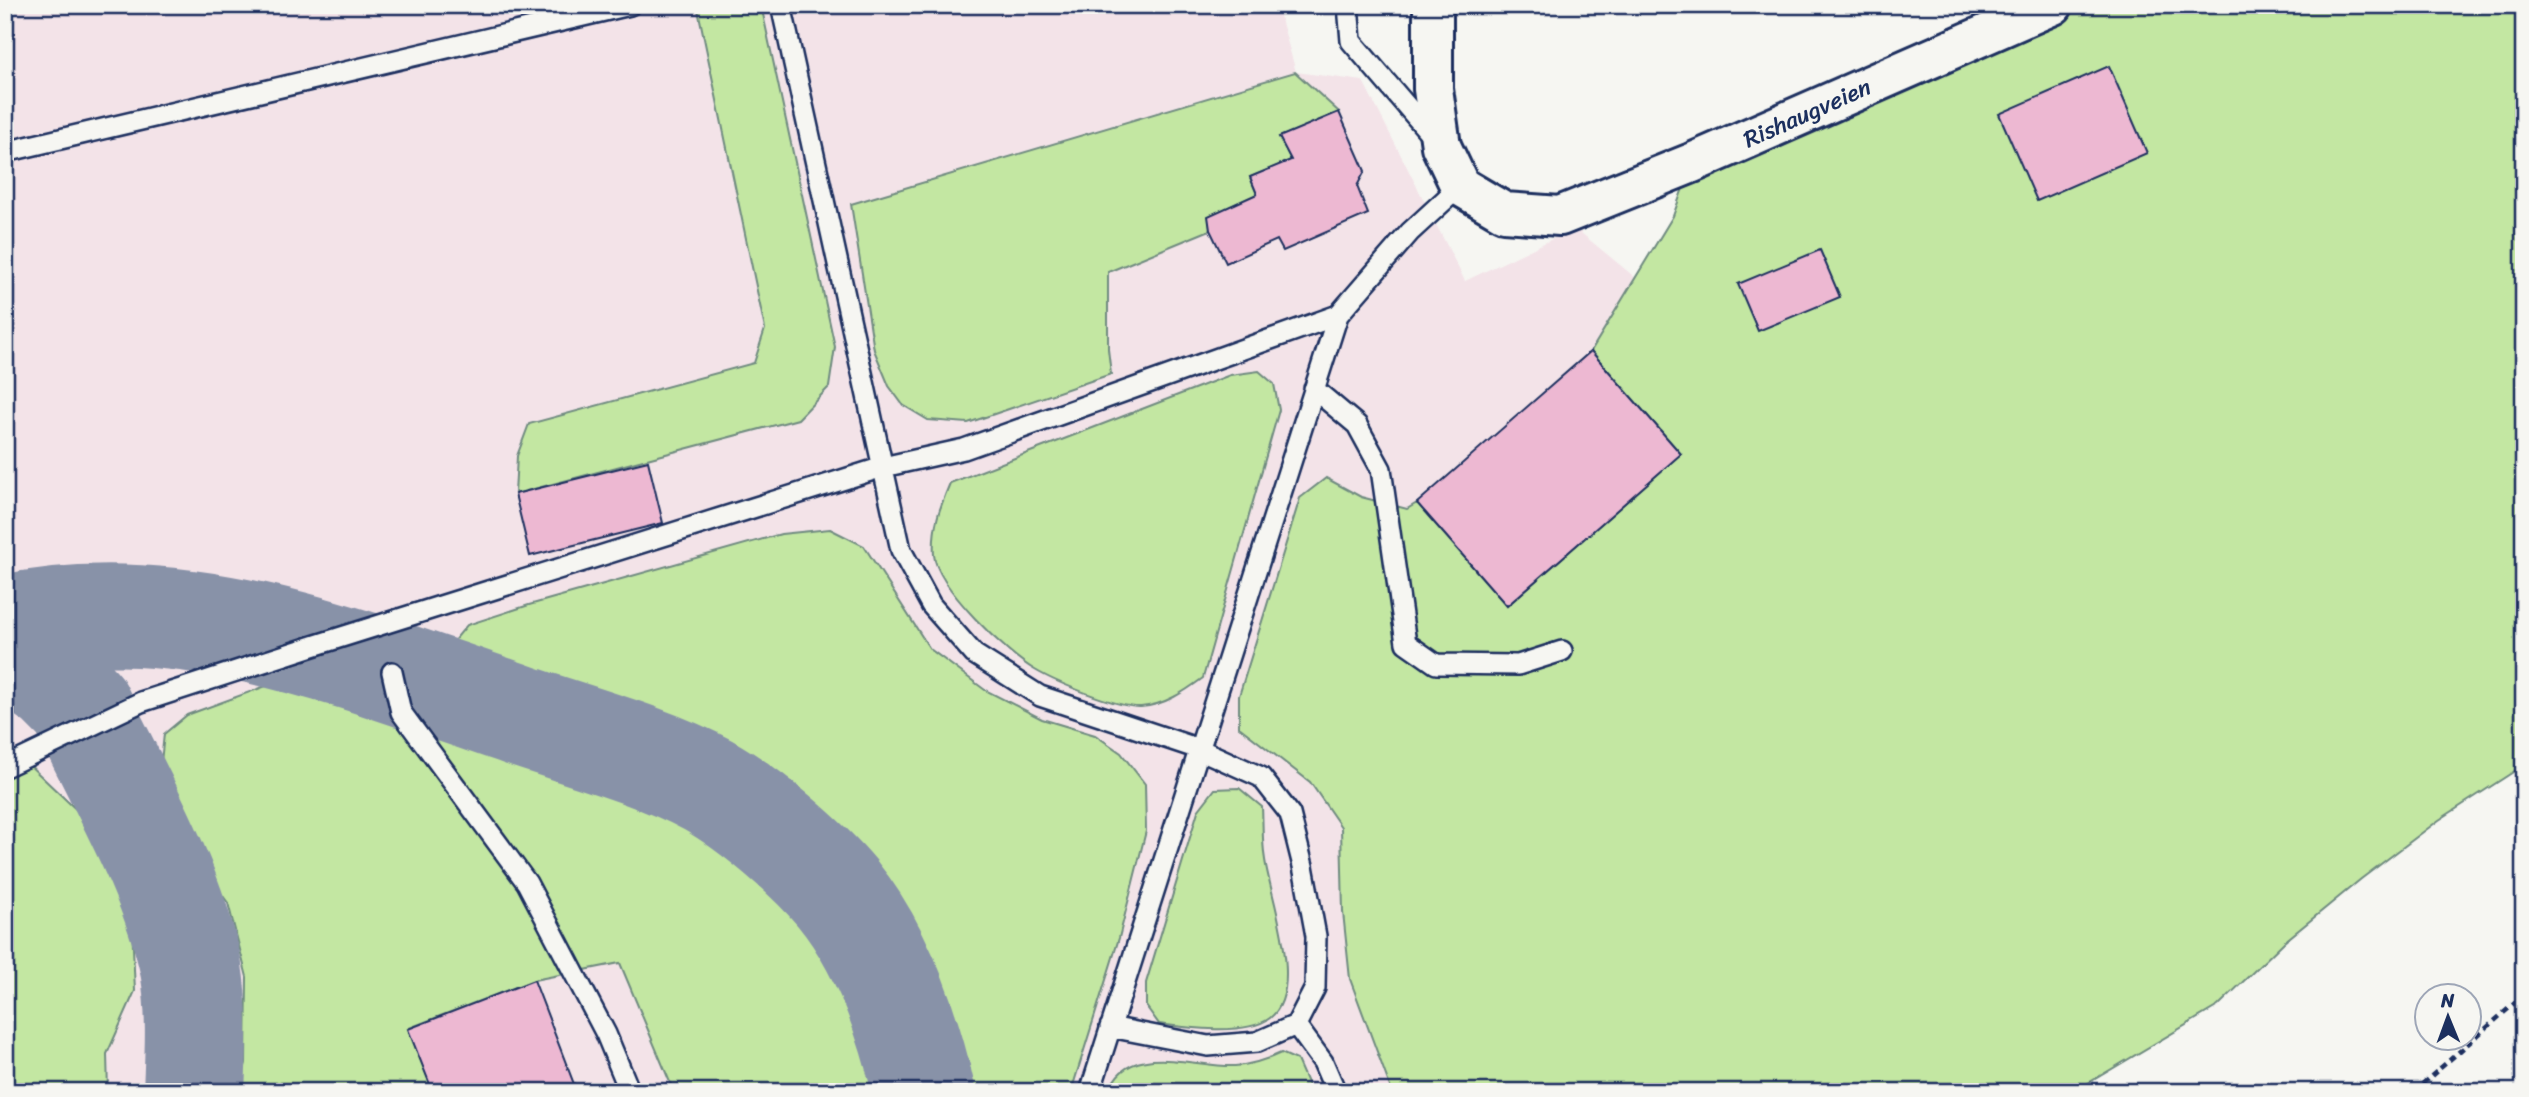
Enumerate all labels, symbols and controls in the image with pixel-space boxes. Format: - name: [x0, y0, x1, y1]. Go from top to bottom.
- street label: Rishaugveien: [1736, 66, 1878, 160]
- north arrow: [2414, 982, 2484, 1052]
- text: N: [2440, 984, 2455, 1017]

